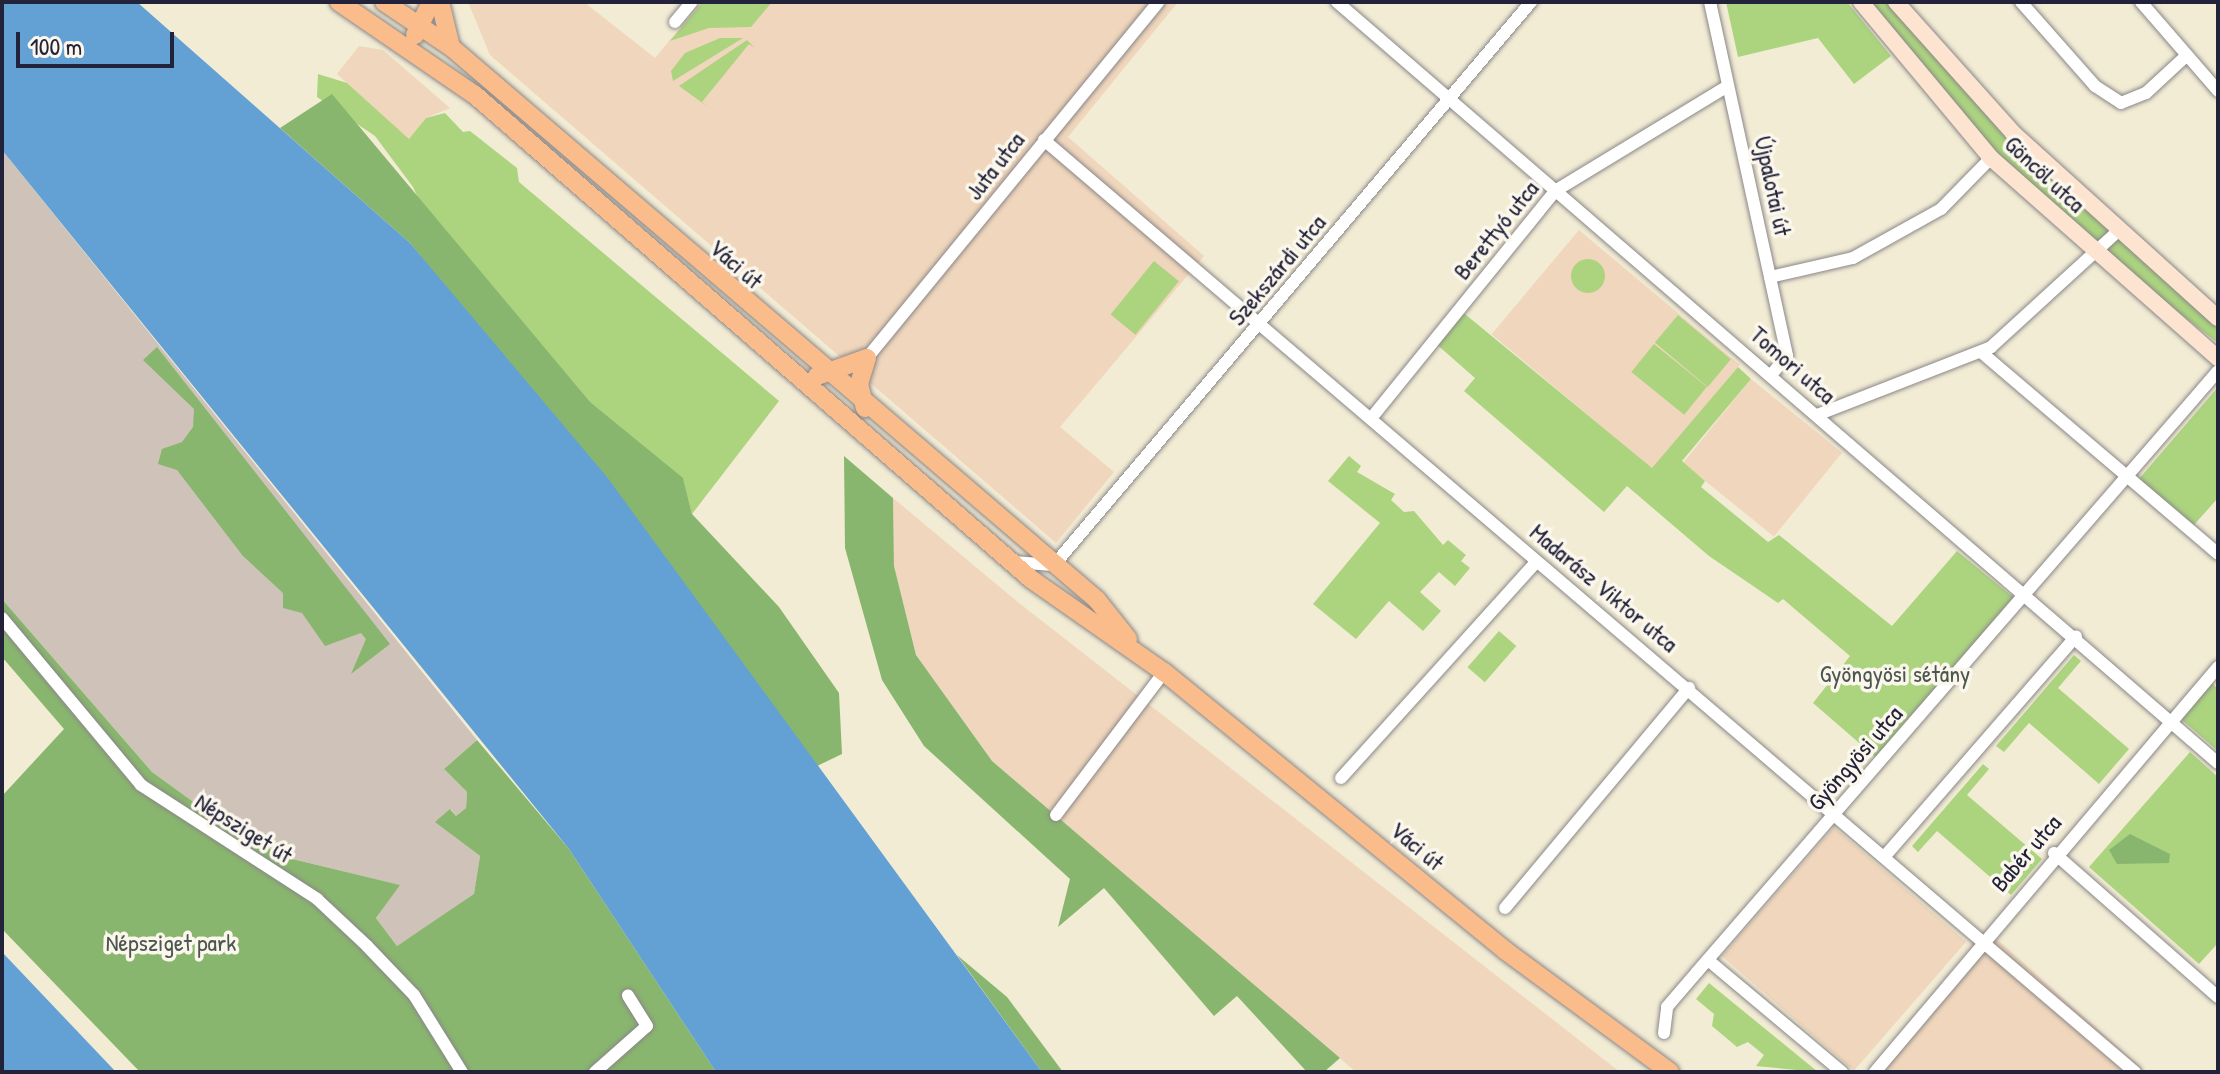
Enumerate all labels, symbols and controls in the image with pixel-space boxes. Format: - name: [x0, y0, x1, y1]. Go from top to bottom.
- scale bar: [20, 16, 178, 66]
- text: 100 m: [30, 30, 82, 62]
- street label: Juta utca: [960, 126, 1030, 206]
- street label: Göncöl utca: [1999, 130, 2091, 218]
- street label: Újpalotai út: [1748, 134, 1798, 238]
- street label: Berettyó utca: [1447, 175, 1545, 285]
- street label: Szekszárdi utca: [1222, 209, 1332, 331]
- street label: Váci út: [704, 233, 768, 295]
- street label: Tomori utca: [1744, 320, 1842, 410]
- street label: Madarász Viktor utca: [1524, 518, 1684, 658]
- park label: Gyöngyösi sétány: [1820, 660, 1970, 688]
- street label: Gyöngyösi utca: [1802, 700, 1908, 816]
- street label: Népsziget út: [190, 787, 298, 869]
- street label: Babér utca: [1985, 809, 2067, 897]
- street label: Váci út: [1384, 815, 1450, 877]
- park label: Népsziget park: [106, 929, 236, 957]

